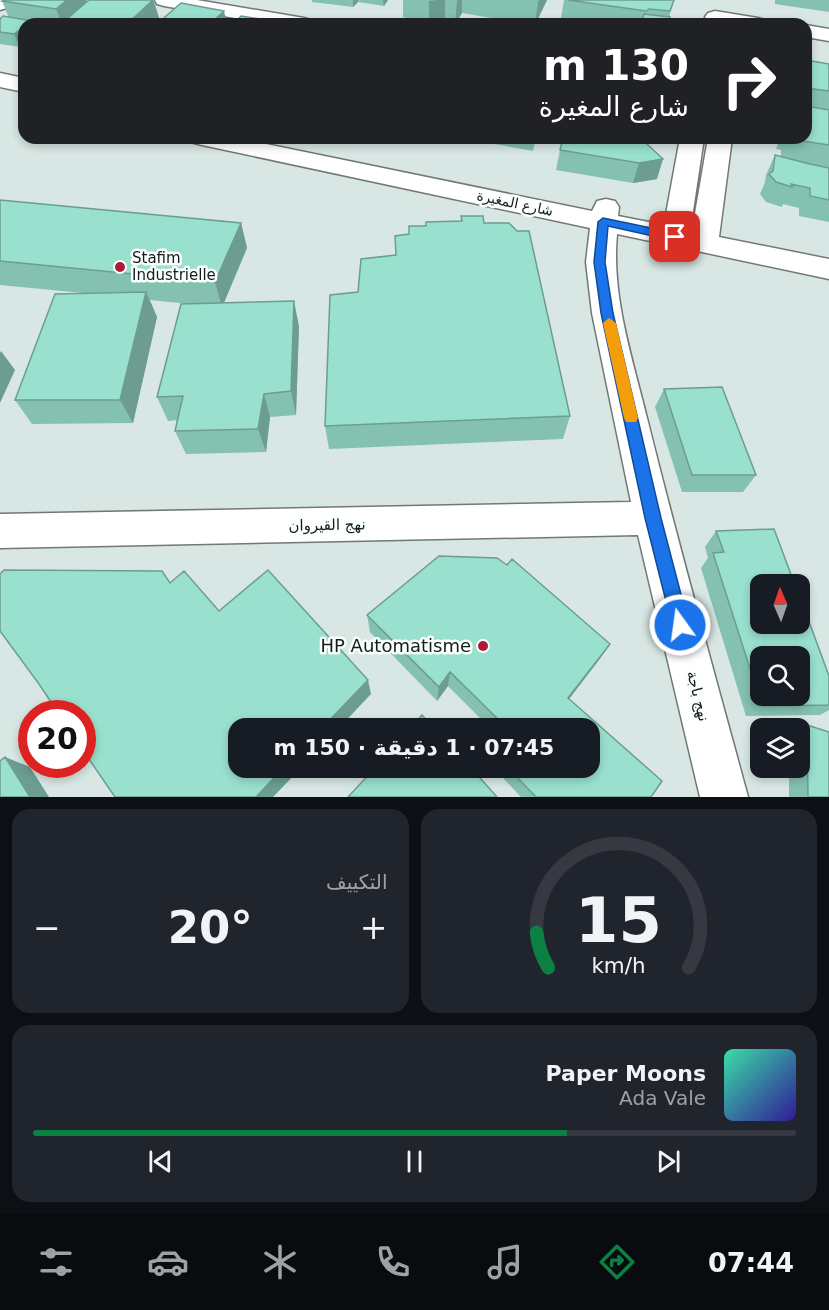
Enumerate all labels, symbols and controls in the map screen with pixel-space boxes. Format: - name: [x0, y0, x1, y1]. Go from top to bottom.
- text: 130 m: [543, 41, 689, 90]
- icon: right: [710, 42, 788, 120]
- text: شارع المغيرة: [539, 91, 689, 122]
- street label: شارع المغيرة: [475, 187, 555, 220]
- pin: [649, 211, 700, 262]
- icon: arrive: [658, 220, 691, 253]
- place label: Stafim Industrielle: [132, 249, 216, 284]
- marker: Stafim Industrielle: [113, 260, 127, 274]
- street label: نهج القيروان: [288, 515, 366, 535]
- north arrow: [750, 574, 810, 634]
- map controls: [750, 574, 810, 778]
- position arrow: [648, 593, 712, 657]
- place label: HP Automatisme: [320, 635, 471, 656]
- marker: HP Automatisme: [476, 639, 490, 653]
- button: search: [750, 646, 810, 706]
- street label: نهج باجة: [683, 669, 713, 723]
- speed limit sign: 20: [18, 700, 96, 778]
- button: layers: [750, 718, 810, 778]
- text: 07:45 · 1 دقيقة · 150 m: [274, 735, 554, 760]
- text: التكييف: [326, 870, 388, 894]
- text: 15: [575, 884, 662, 957]
- text: 20°: [168, 901, 253, 954]
- text: −: [33, 908, 61, 947]
- text: +: [360, 908, 388, 947]
- text: km/h: [592, 953, 646, 978]
- text: Paper Moons: [546, 1061, 706, 1086]
- text: Ada Vale: [619, 1086, 706, 1110]
- icon: previous: [144, 1145, 177, 1178]
- icon: pause: [398, 1145, 431, 1178]
- icon: next: [652, 1145, 685, 1178]
- icon: filters: [35, 1241, 77, 1283]
- icon: car: [147, 1241, 189, 1283]
- icon: climate: [259, 1241, 301, 1283]
- icon: phone: [372, 1241, 414, 1283]
- icon: music: [484, 1241, 526, 1283]
- icon: directions: [596, 1241, 638, 1283]
- text: 07:44: [708, 1247, 794, 1278]

